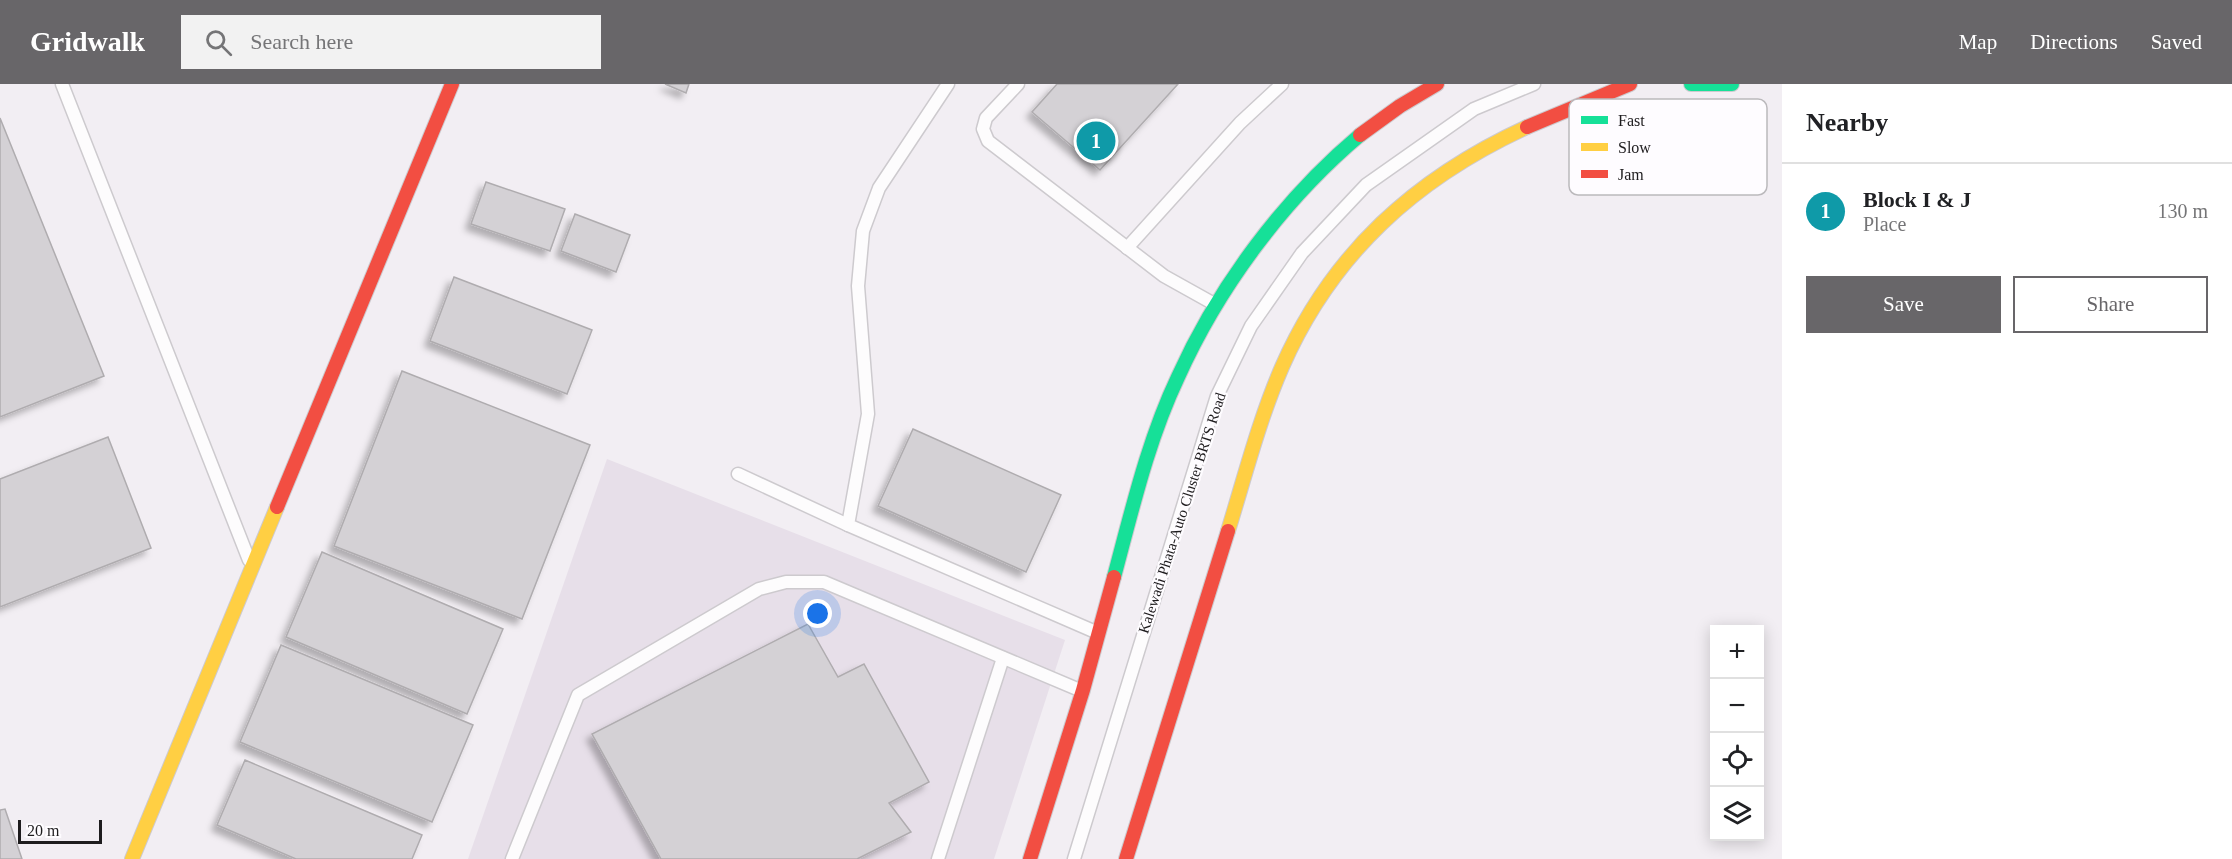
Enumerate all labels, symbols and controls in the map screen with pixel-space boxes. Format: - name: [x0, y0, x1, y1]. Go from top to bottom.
- search box: [181, 15, 601, 69]
- text: Gridwalk: [30, 26, 145, 57]
- icon: search: [202, 26, 235, 59]
- text: Search here: [250, 29, 353, 54]
- text: Map: [1959, 30, 1997, 54]
- text: Directions: [2030, 30, 2118, 54]
- text: Saved: [2151, 30, 2202, 54]
- legend: [1569, 99, 1767, 195]
- text: Nearby: [1806, 108, 1888, 137]
- text: Fast: [1618, 112, 1645, 129]
- pin: 1: [1076, 118, 1116, 164]
- text: Slow: [1618, 139, 1651, 156]
- text: Jam: [1618, 166, 1644, 183]
- text: Block I & J: [1863, 187, 1971, 212]
- text: 1: [1821, 200, 1831, 222]
- text: 130 m: [2157, 200, 2208, 222]
- text: Place: [1863, 213, 1906, 235]
- button: Save: [1806, 276, 2001, 333]
- button: Share: [2013, 276, 2208, 333]
- street label: Kalewadi Phata-Auto Cluster BRTS Road: [1135, 390, 1229, 635]
- your location: [803, 599, 832, 628]
- map controls: [1710, 625, 1764, 841]
- button: +: [1710, 625, 1764, 679]
- button: −: [1710, 679, 1764, 733]
- button: locate: [1710, 733, 1764, 787]
- button: layers: [1710, 787, 1764, 841]
- scale bar: [18, 817, 102, 844]
- text: 20 m: [27, 822, 59, 839]

